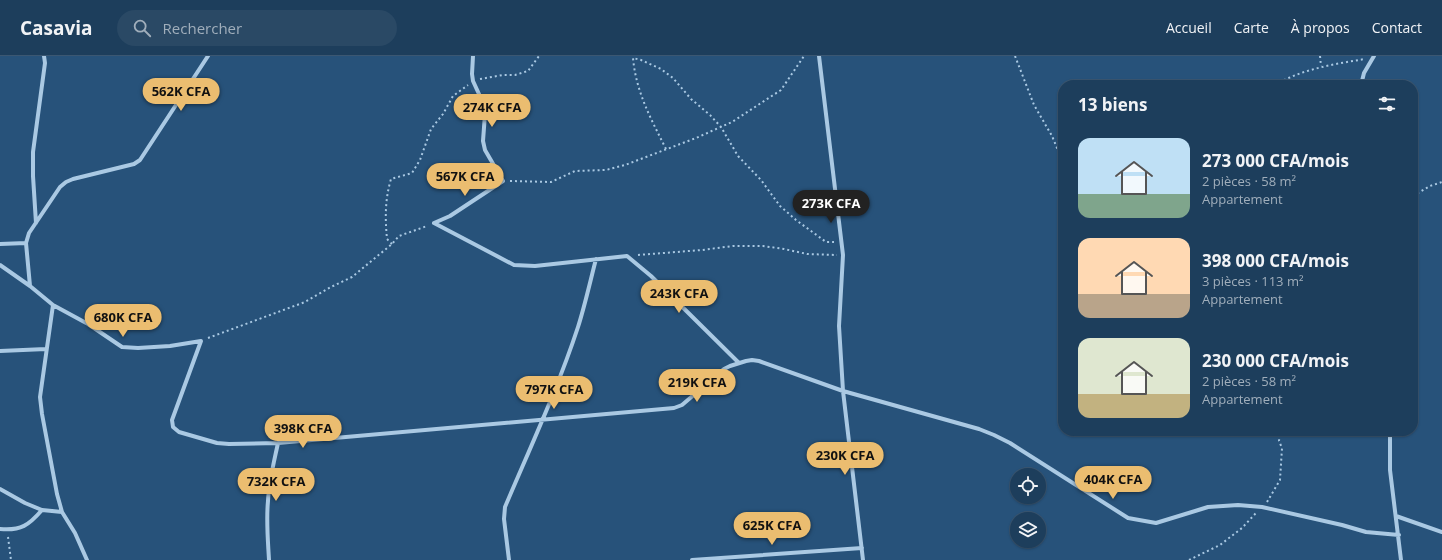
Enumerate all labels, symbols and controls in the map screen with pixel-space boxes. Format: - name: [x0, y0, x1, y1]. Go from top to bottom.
- search box: [117, 10, 397, 46]
- text: Casavia: [20, 15, 93, 41]
- icon: search: [131, 17, 153, 39]
- text: Rechercher: [163, 18, 242, 38]
- text: Accueil: [1166, 18, 1212, 37]
- text: Carte: [1234, 18, 1269, 37]
- text: À propos: [1291, 18, 1350, 37]
- text: Contact: [1372, 18, 1422, 37]
- pin: 562K CFA: [140, 78, 222, 112]
- text: 562K CFA: [152, 82, 210, 100]
- text: 13 biens: [1078, 93, 1147, 116]
- icon: filters: [1376, 93, 1398, 115]
- pin: 274K CFA: [451, 94, 533, 128]
- text: 274K CFA: [463, 98, 521, 116]
- text: 273 000 CFA/mois: [1202, 149, 1349, 172]
- icon: home: [1110, 154, 1158, 202]
- pin: 567K CFA: [424, 163, 506, 197]
- text: 567K CFA: [436, 167, 494, 185]
- text: 2 pièces · 58 m²: [1202, 172, 1296, 190]
- pin: 273K CFA: [790, 190, 872, 224]
- text: Appartement: [1202, 190, 1283, 208]
- text: 273K CFA: [802, 194, 860, 212]
- text: 398 000 CFA/mois: [1202, 249, 1349, 272]
- icon: home: [1110, 254, 1158, 302]
- text: 3 pièces · 113 m²: [1202, 272, 1303, 290]
- pin: 243K CFA: [638, 280, 720, 314]
- text: 243K CFA: [650, 284, 708, 302]
- text: Appartement: [1202, 290, 1283, 308]
- pin: 680K CFA: [82, 304, 164, 338]
- text: 680K CFA: [94, 308, 152, 326]
- text: 230 000 CFA/mois: [1202, 349, 1349, 372]
- icon: home: [1110, 354, 1158, 402]
- pin: 219K CFA: [656, 369, 738, 403]
- text: 2 pièces · 58 m²: [1202, 372, 1296, 390]
- text: 219K CFA: [668, 373, 726, 391]
- pin: 797K CFA: [513, 376, 595, 410]
- text: 797K CFA: [525, 380, 583, 398]
- text: Appartement: [1202, 390, 1283, 408]
- pin: 398K CFA: [262, 415, 344, 449]
- text: 398K CFA: [274, 419, 332, 437]
- pin: 230K CFA: [804, 442, 886, 476]
- text: 230K CFA: [816, 446, 874, 464]
- pin: 404K CFA: [1072, 466, 1154, 500]
- pin: 732K CFA: [235, 468, 317, 502]
- map controls: [1010, 468, 1046, 548]
- button: locate: [1010, 468, 1046, 504]
- text: 404K CFA: [1084, 470, 1142, 488]
- text: 732K CFA: [247, 472, 305, 490]
- pin: 625K CFA: [731, 512, 813, 546]
- button: layers: [1010, 512, 1046, 548]
- text: 625K CFA: [743, 516, 801, 534]

